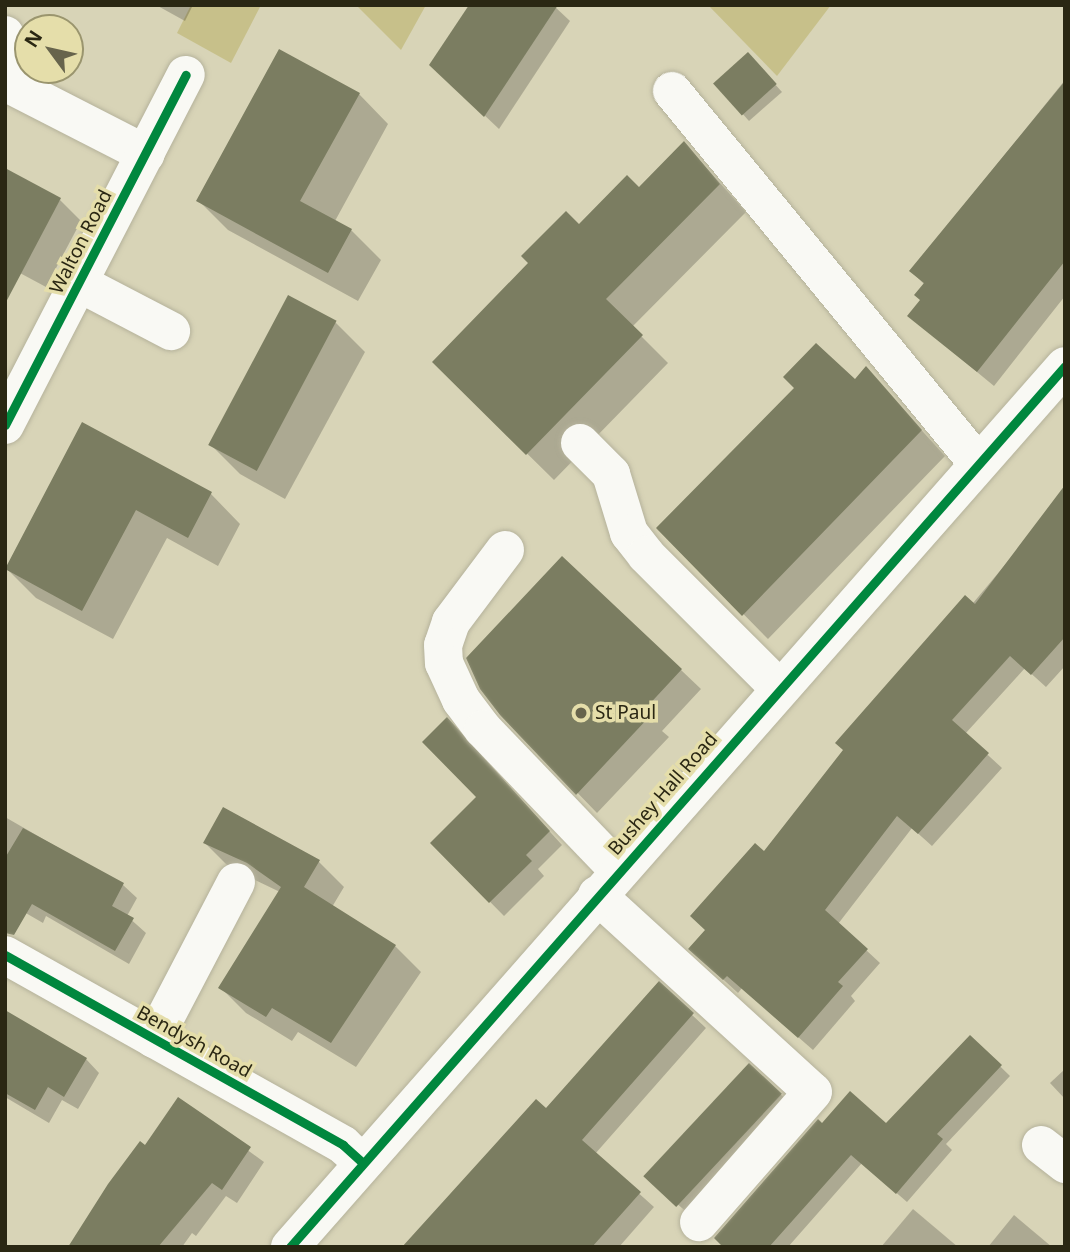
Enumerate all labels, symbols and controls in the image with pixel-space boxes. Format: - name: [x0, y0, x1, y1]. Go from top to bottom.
- north arrow: [14, 14, 84, 84]
- text: N: [18, 25, 48, 52]
- street label: Walton Road: [45, 186, 117, 298]
- place label: St Paul: [595, 702, 656, 724]
- marker: St Paul: [573, 705, 589, 721]
- street label: Bushey Hall Road: [604, 728, 722, 860]
- street label: Bendysh Road: [133, 1001, 255, 1083]

